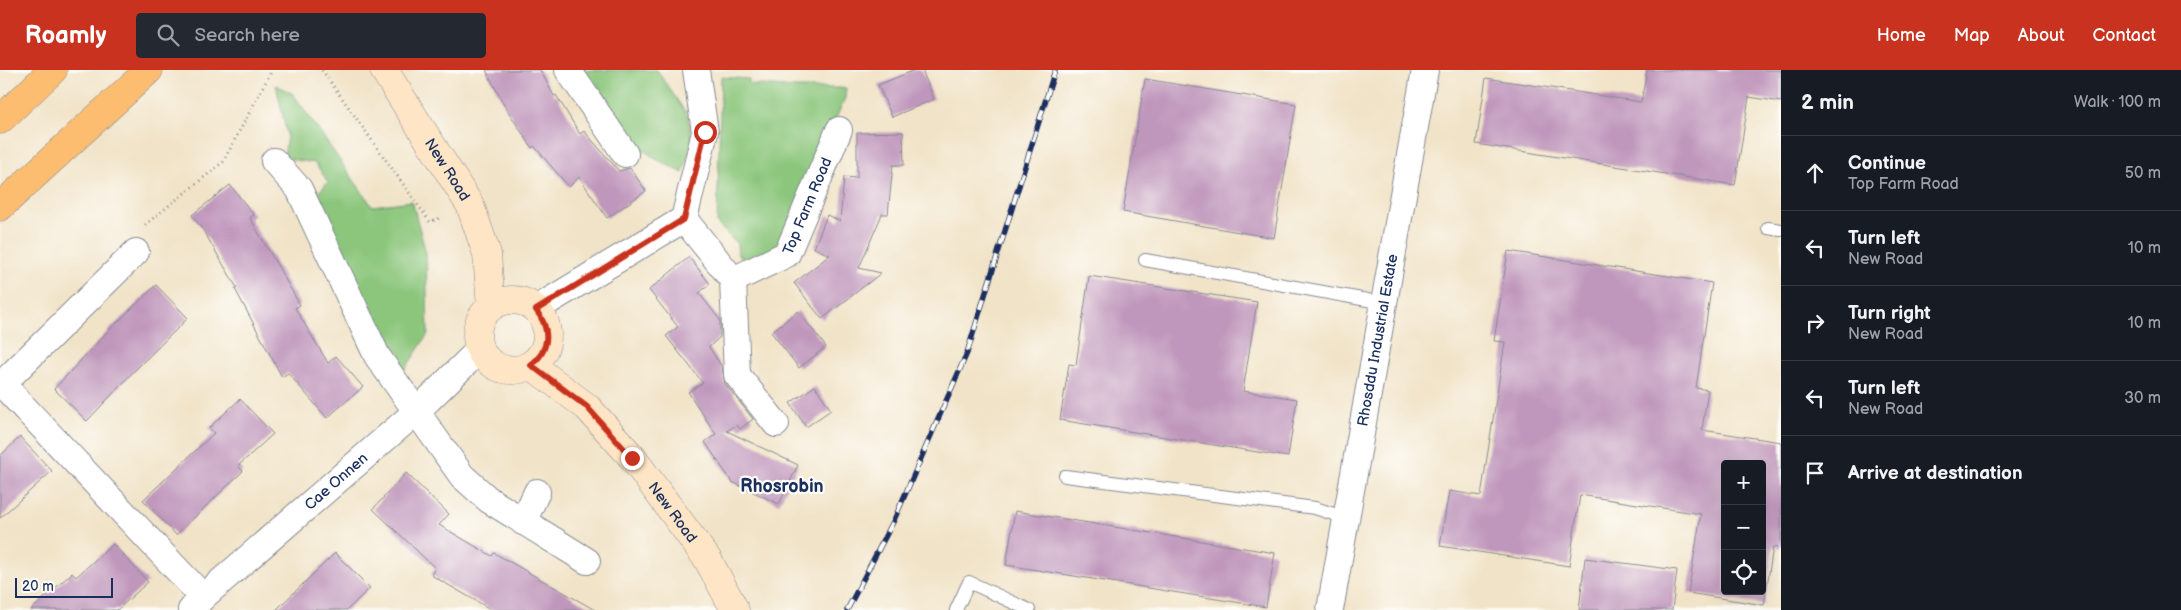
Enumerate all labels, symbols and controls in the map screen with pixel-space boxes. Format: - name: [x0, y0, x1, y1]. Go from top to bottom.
- search box: [136, 13, 486, 58]
- text: Roamly: [25, 21, 106, 50]
- icon: search: [154, 21, 182, 49]
- text: Search here: [194, 24, 300, 47]
- text: Home: [1877, 25, 1926, 46]
- text: Map: [1954, 25, 1990, 46]
- text: About: [2018, 25, 2065, 46]
- text: Contact: [2093, 25, 2156, 46]
- text: 2 min: [1801, 90, 1854, 115]
- text: Walk · 100 m: [2074, 93, 2161, 112]
- route start: [694, 121, 717, 144]
- street label: New Road: [420, 135, 474, 205]
- text: Continue: [1848, 152, 1926, 175]
- street label: Top Farm Road: [779, 155, 836, 258]
- icon: ahead: [1801, 159, 1829, 187]
- text: 50 m: [2125, 164, 2161, 183]
- text: Top Farm Road: [1848, 175, 1959, 194]
- text: Turn left: [1848, 227, 1920, 250]
- icon: left: [1801, 234, 1829, 262]
- text: 10 m: [2128, 239, 2161, 258]
- text: New Road: [1848, 250, 1923, 269]
- street label: Rhosddu Industrial Estate: [1353, 253, 1402, 428]
- text: Turn right: [1848, 302, 1931, 325]
- icon: right: [1801, 309, 1829, 337]
- text: 10 m: [2128, 314, 2161, 333]
- text: New Road: [1848, 325, 1923, 344]
- text: Turn left: [1848, 377, 1920, 400]
- icon: left: [1801, 384, 1829, 412]
- text: 30 m: [2124, 389, 2161, 408]
- text: New Road: [1848, 400, 1923, 419]
- route end: [621, 447, 644, 470]
- street label: Cae Onnen: [301, 449, 372, 514]
- icon: arrive: [1801, 459, 1829, 487]
- map controls: [1721, 460, 1766, 595]
- button: +: [1721, 460, 1766, 505]
- text: Arrive at destination: [1848, 462, 2023, 485]
- district label: Rhosrobin: [740, 476, 824, 497]
- street label: New Road: [644, 479, 701, 547]
- button: −: [1721, 505, 1766, 550]
- button: locate: [1721, 550, 1766, 595]
- scale bar: [15, 575, 112, 598]
- text: 20 m: [22, 578, 54, 595]

